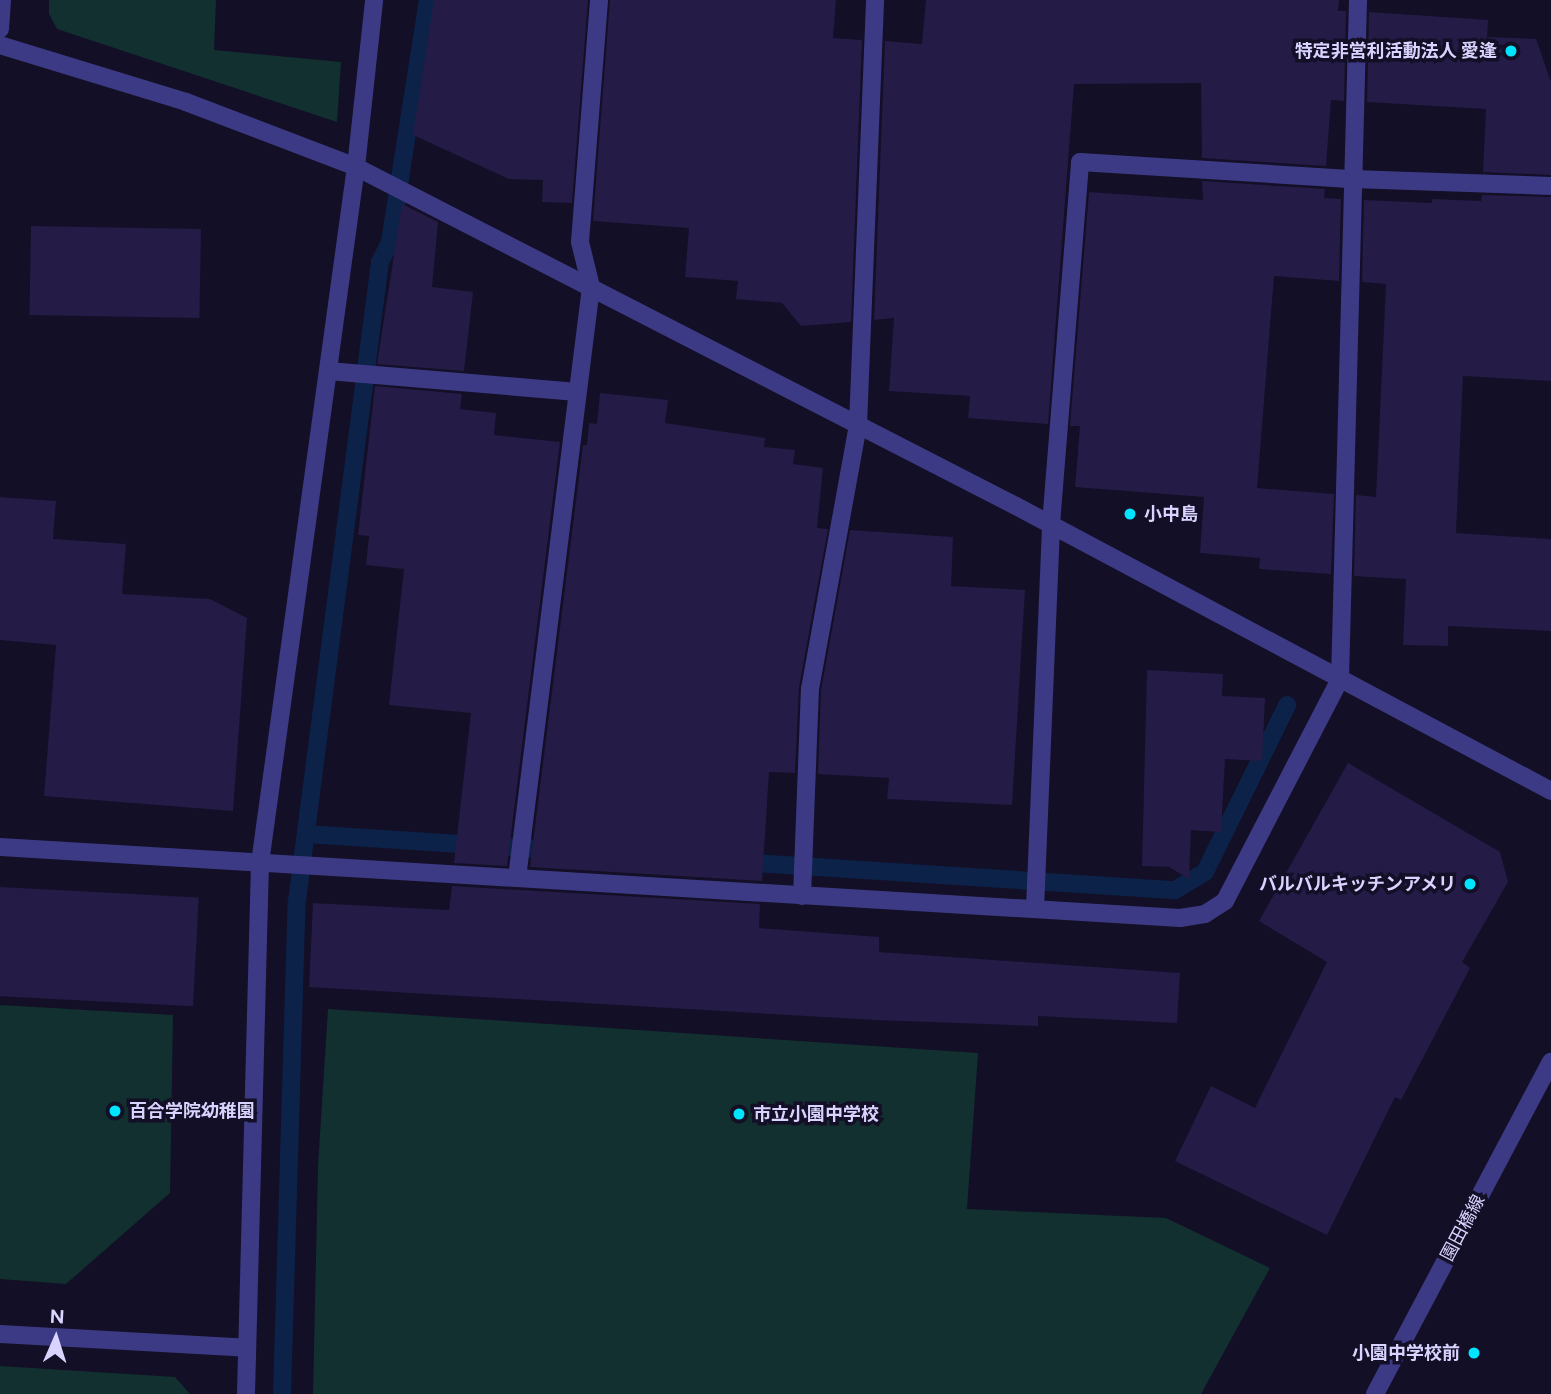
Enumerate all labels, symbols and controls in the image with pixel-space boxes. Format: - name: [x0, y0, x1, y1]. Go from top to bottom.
- place label: 特定非営利活動法人 愛逢: [1295, 40, 1497, 62]
- marker: 特定非営利活動法人 愛逢: [1503, 43, 1519, 59]
- place label: 小中島: [1144, 503, 1198, 525]
- marker: 小中島: [1122, 506, 1138, 522]
- place label: バルバルキッチンアメリ: [1258, 873, 1456, 895]
- marker: バルバルキッチンアメリ: [1462, 876, 1478, 892]
- place label: 百合学院幼稚園: [129, 1100, 255, 1122]
- marker: 百合学院幼稚園: [107, 1103, 123, 1119]
- place label: 市立小園中学校: [753, 1103, 879, 1125]
- marker: 市立小園中学校: [731, 1106, 747, 1122]
- street label: 園田橋線: [1437, 1191, 1489, 1265]
- north arrow: [21, 1303, 91, 1373]
- text: N: [49, 1305, 65, 1328]
- place label: 小園中学校前: [1352, 1342, 1460, 1364]
- marker: 小園中学校前: [1466, 1345, 1482, 1361]

